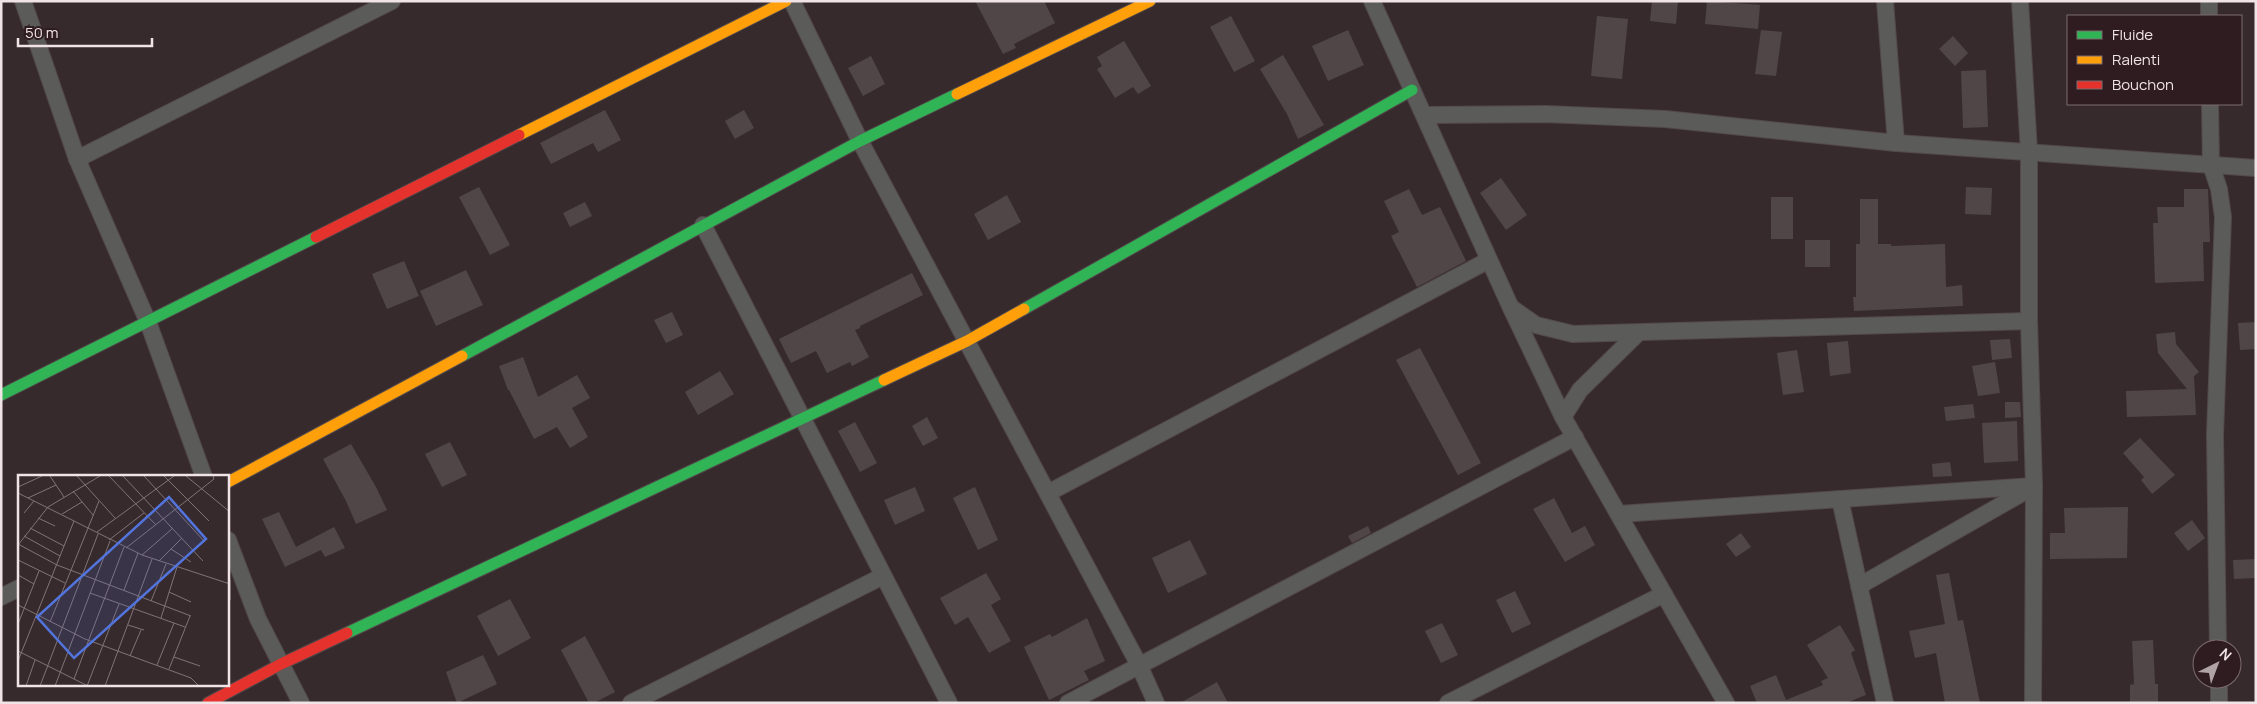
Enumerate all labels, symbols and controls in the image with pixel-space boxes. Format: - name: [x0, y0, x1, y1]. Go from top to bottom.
- scale bar: [18, 15, 151, 47]
- legend: [2067, 15, 2242, 105]
- text: 50 m: [25, 22, 59, 43]
- text: Fluide: [2112, 24, 2153, 45]
- text: Ralenti: [2112, 49, 2160, 70]
- text: Bouchon: [2112, 74, 2174, 95]
- inset map: [18, 475, 229, 686]
- north arrow: [2192, 639, 2242, 689]
- text: N: [2216, 644, 2236, 664]

